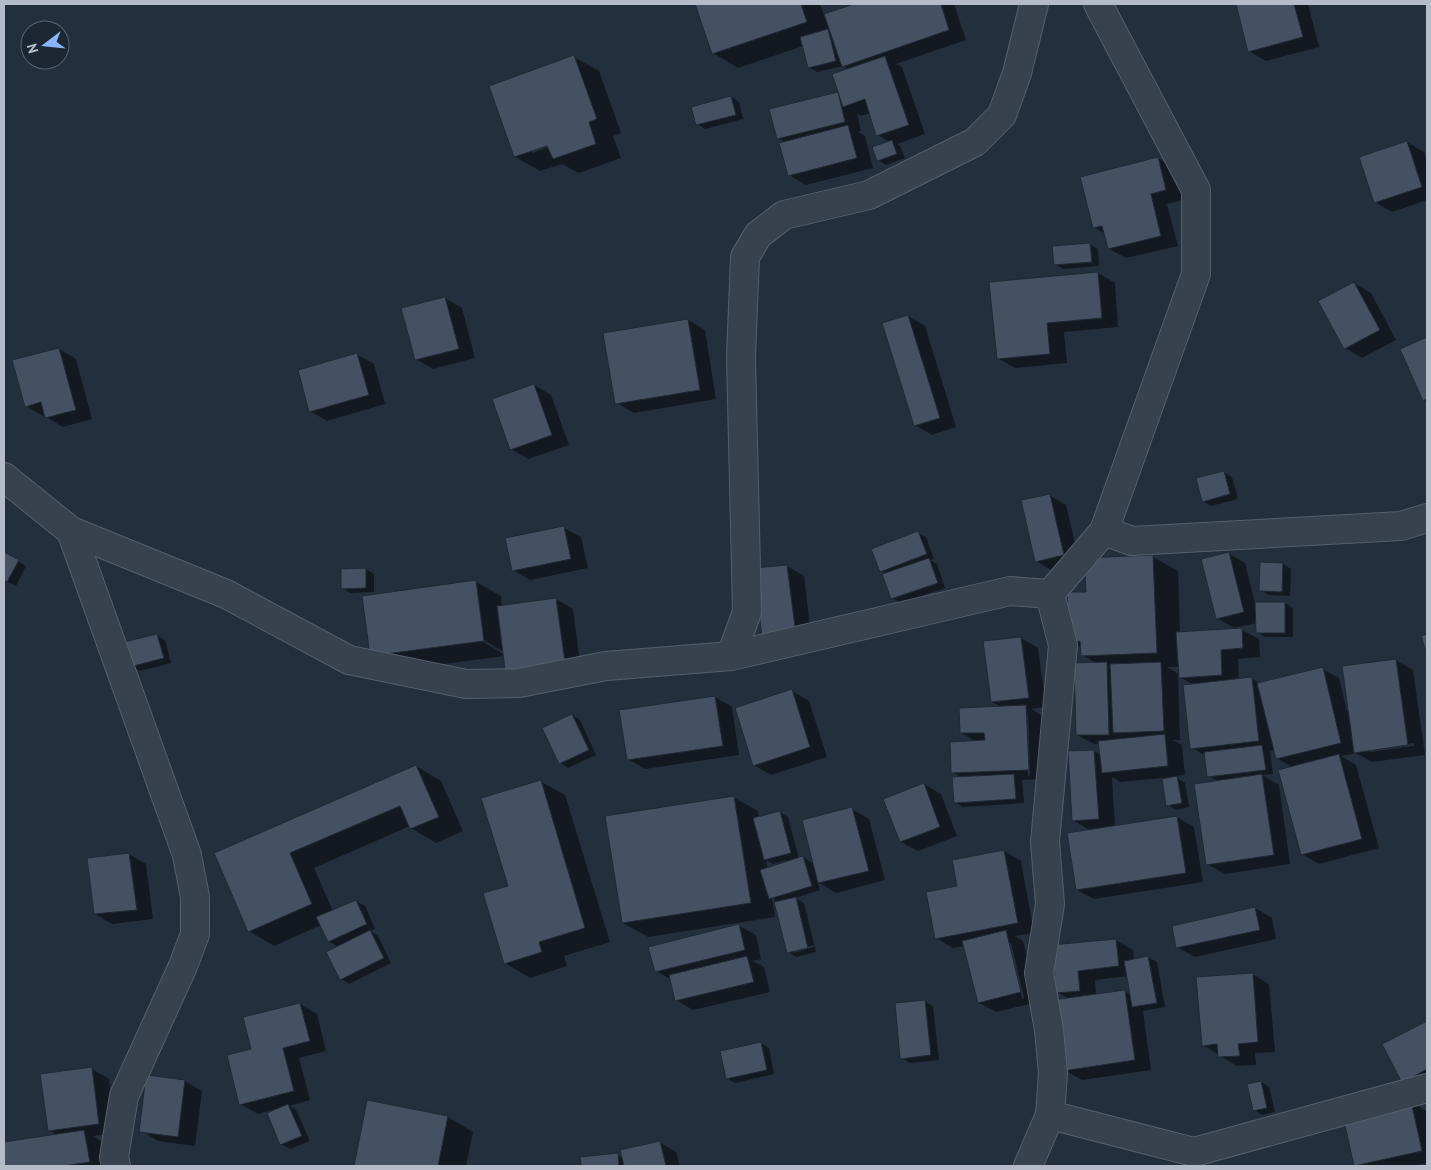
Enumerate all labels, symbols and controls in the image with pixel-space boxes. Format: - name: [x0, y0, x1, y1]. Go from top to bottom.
- north arrow: [20, 20, 70, 70]
- text: N: [23, 42, 42, 55]

